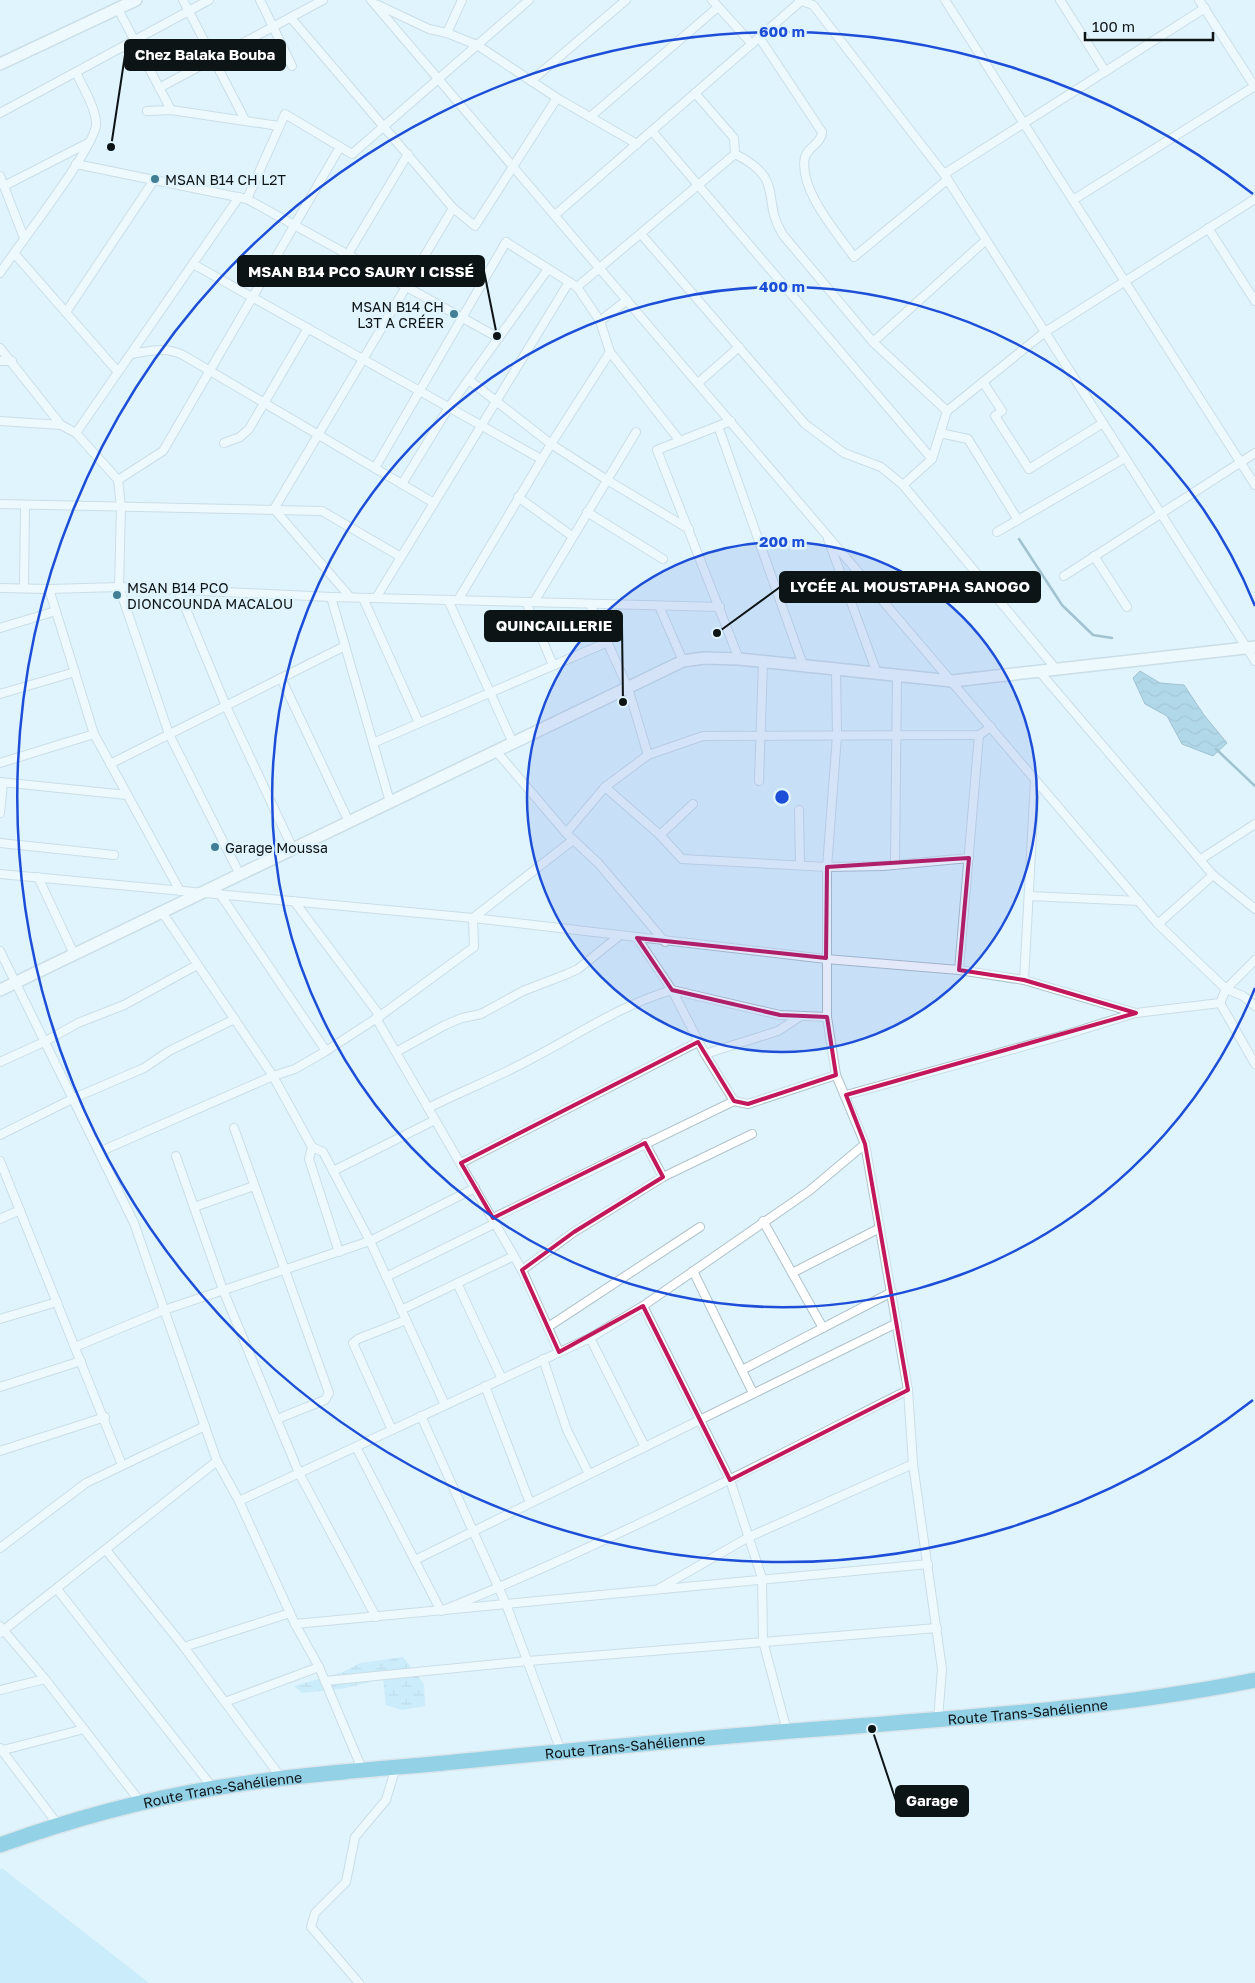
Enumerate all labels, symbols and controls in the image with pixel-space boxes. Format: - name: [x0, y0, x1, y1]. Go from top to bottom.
- scale bar: [1085, 10, 1212, 42]
- text: 100 m: [1092, 17, 1135, 35]
- text: 600 m: [759, 22, 805, 40]
- callout: Chez Balaka Bouba: [125, 40, 285, 70]
- text: Chez Balaka Bouba: [135, 45, 275, 63]
- place label: MSAN B14 CH L2T: [165, 171, 286, 188]
- marker: MSAN B14 CH L2T: [149, 173, 161, 185]
- callout: MSAN B14 PCO SAURY I CISSÉ: [238, 256, 484, 286]
- text: MSAN B14 PCO SAURY I CISSÉ: [248, 262, 474, 280]
- text: 400 m: [759, 277, 805, 295]
- place label: MSAN B14 CH L3T A CRÉER: [351, 298, 444, 331]
- marker: MSAN B14 CH L3T A CRÉER: [448, 308, 460, 320]
- text: 200 m: [759, 532, 805, 550]
- callout: LYCÉE AL MOUSTAPHA SANOGO: [780, 572, 1040, 602]
- text: LYCÉE AL MOUSTAPHA SANOGO: [790, 577, 1030, 595]
- place label: MSAN B14 PCO DIONCOUNDA MACALOU: [127, 579, 293, 612]
- marker: MSAN B14 PCO DIONCOUNDA MACALOU: [111, 589, 123, 601]
- callout: QUINCAILLERIE: [485, 611, 622, 641]
- text: QUINCAILLERIE: [496, 616, 612, 634]
- centre of rings: [773, 788, 791, 806]
- place label: Garage Moussa: [225, 839, 328, 856]
- marker: Garage Moussa: [209, 841, 221, 853]
- street label: Route Trans-Sahélienne: [947, 1695, 1109, 1727]
- street label: Route Trans-Sahélienne: [544, 1730, 706, 1762]
- street label: Route Trans-Sahélienne: [141, 1768, 303, 1811]
- callout: Garage: [896, 1786, 968, 1816]
- text: Garage: [906, 1791, 958, 1809]

